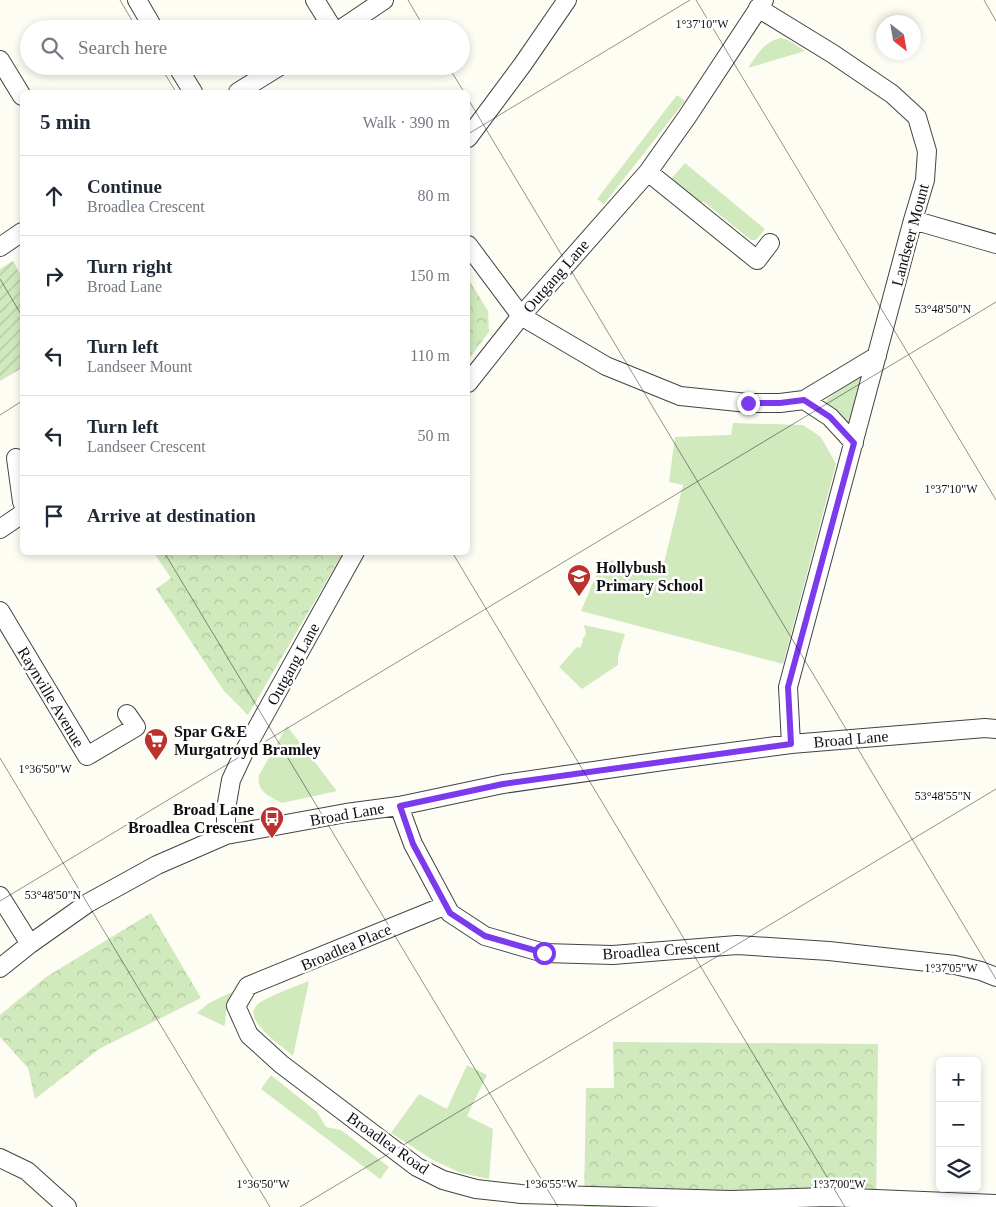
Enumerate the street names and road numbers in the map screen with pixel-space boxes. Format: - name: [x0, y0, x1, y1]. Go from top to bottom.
- street label: Landseer Mount: [888, 181, 932, 288]
- street label: Outgang Lane: [520, 236, 593, 317]
- street label: Outgang Lane: [263, 620, 323, 708]
- street label: Raynville Avenue: [14, 644, 88, 751]
- street label: Broad Lane: [813, 727, 889, 751]
- street label: Broad Lane: [309, 799, 385, 829]
- street label: Broadlea Place: [298, 920, 394, 974]
- street label: Broadlea Crescent: [602, 937, 721, 963]
- street label: Broadlea Road: [344, 1109, 432, 1177]

